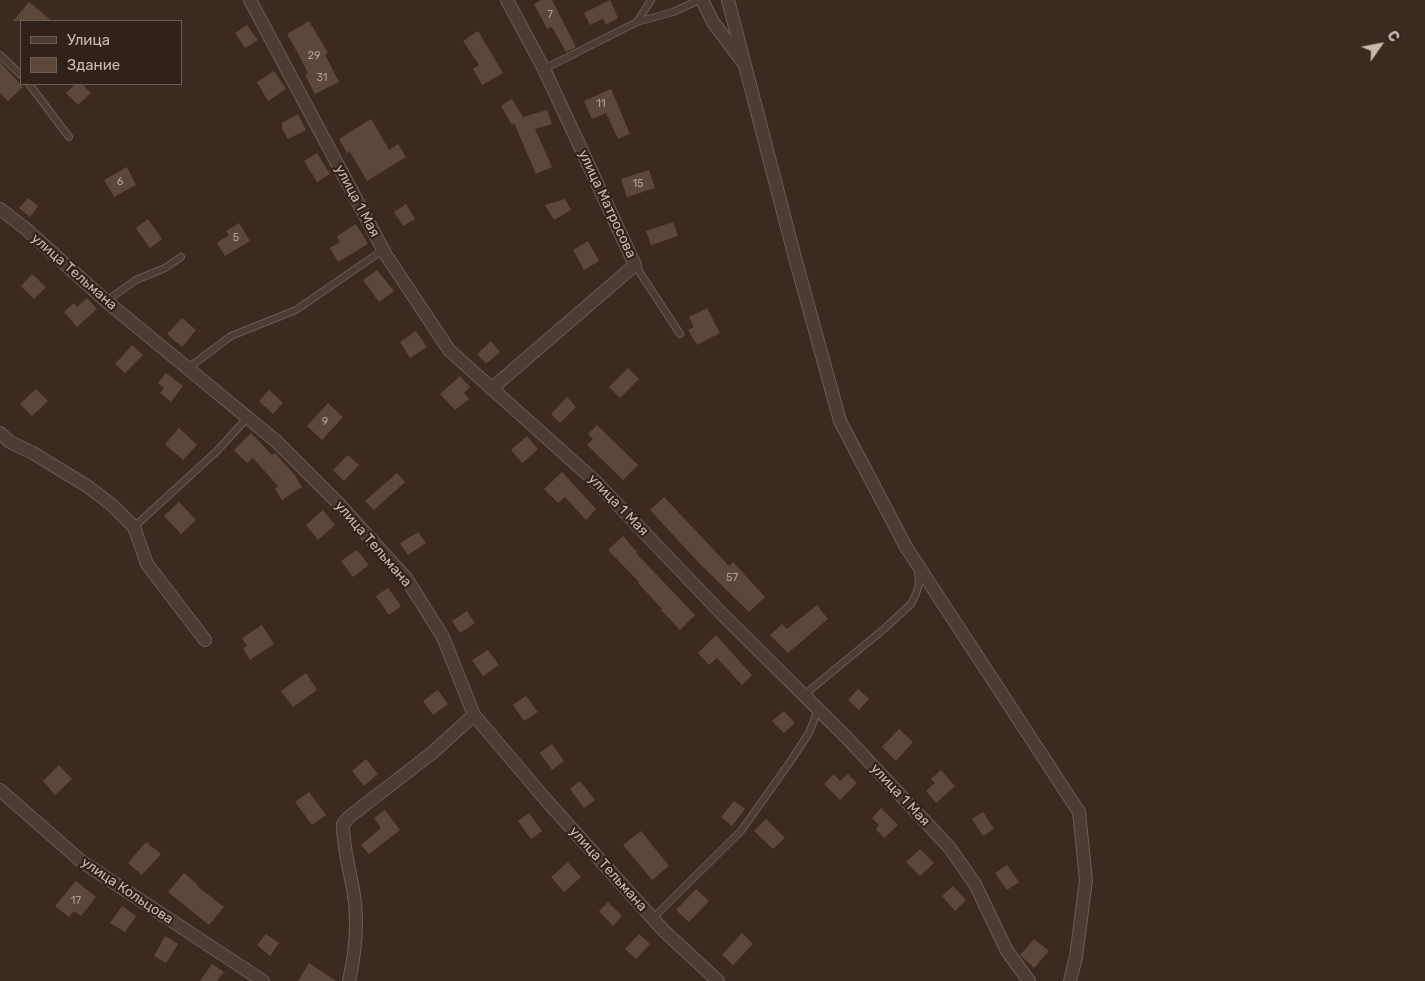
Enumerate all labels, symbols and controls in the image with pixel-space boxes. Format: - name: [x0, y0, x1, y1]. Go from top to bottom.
- house number: 7: [547, 8, 553, 22]
- legend: [20, 20, 182, 85]
- north arrow: [1355, 20, 1405, 70]
- text: С: [1383, 28, 1403, 45]
- text: Улица: [67, 31, 110, 49]
- house number: 29: [308, 49, 320, 63]
- text: Здание: [67, 56, 120, 74]
- house number: 31: [316, 71, 328, 85]
- house number: 11: [596, 97, 606, 111]
- street label: улица Матросова: [575, 147, 639, 261]
- street label: улица 1 Мая: [331, 162, 383, 240]
- house number: 6: [117, 175, 123, 189]
- house number: 15: [632, 177, 644, 191]
- street label: улица Тельмана: [28, 230, 120, 314]
- house number: 5: [233, 231, 239, 245]
- house number: 9: [322, 415, 328, 429]
- street label: улица 1 Мая: [584, 471, 652, 539]
- street label: улица Тельмана: [331, 498, 415, 590]
- house number: 57: [726, 571, 738, 585]
- street label: улица 1 Мая: [867, 760, 933, 830]
- street label: улица Тельмана: [566, 823, 650, 915]
- street label: улица Кольцова: [78, 854, 176, 928]
- house number: 17: [71, 894, 81, 908]

